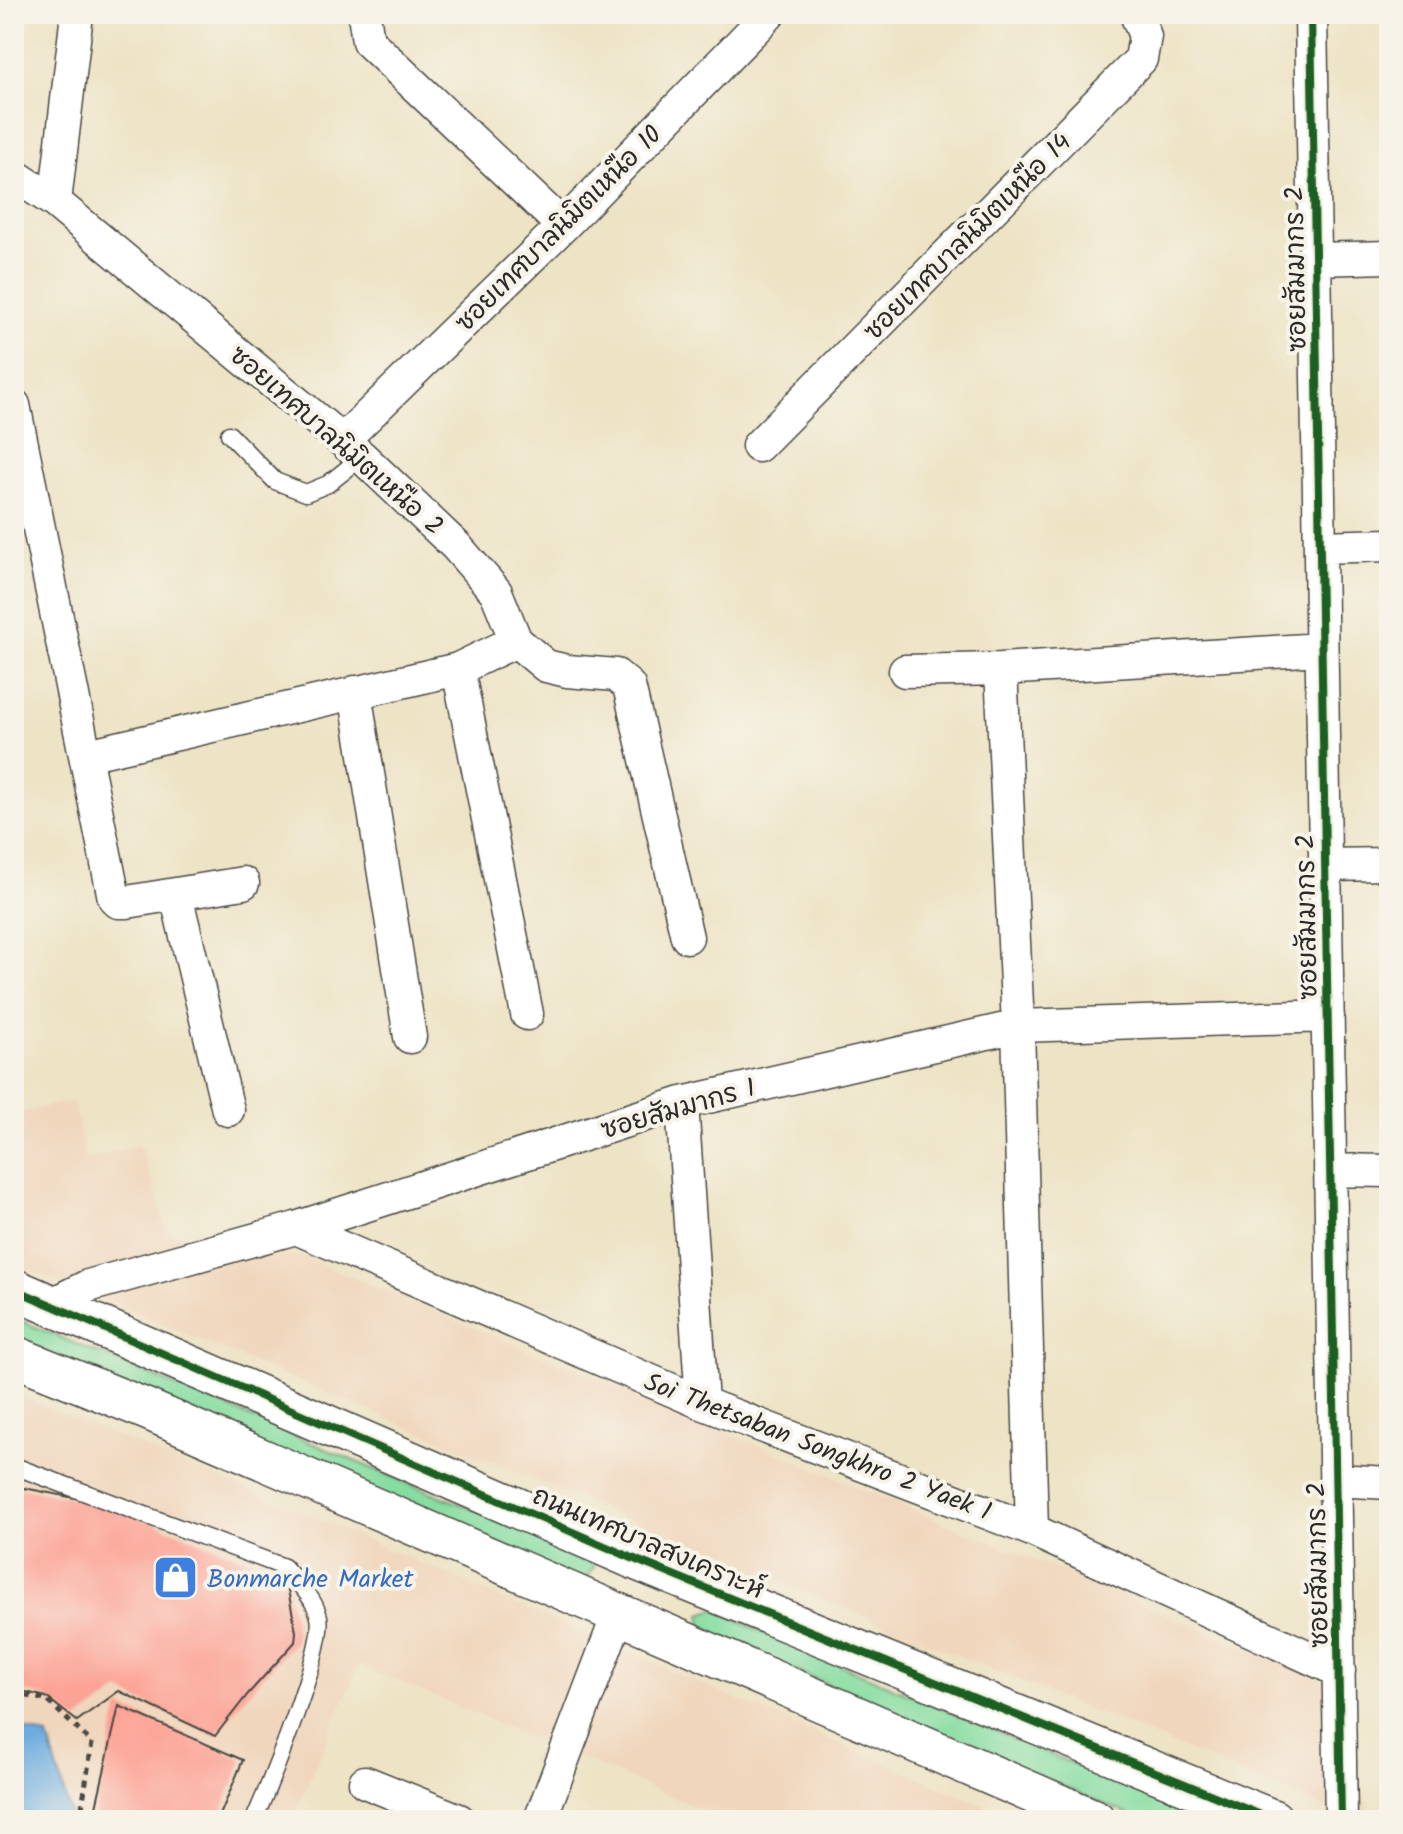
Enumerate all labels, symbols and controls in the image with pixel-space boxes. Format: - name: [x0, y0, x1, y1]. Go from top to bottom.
- street label: ซอยเทศบาลนิมิตเหนือ 10: [446, 116, 673, 343]
- street label: ซอยเทศบาลนิมิตเหนือ 14: [854, 123, 1082, 351]
- street label: ซอยสัมมากร 2: [1275, 186, 1319, 352]
- street label: ซอยเทศบาลนิมิตเหนือ 2: [219, 336, 452, 547]
- street label: ซอยสัมมากร 2: [1286, 834, 1330, 1000]
- street label: ซอยสัมมากร 1: [596, 1068, 761, 1152]
- street label: Soi Thetsaban Songkhro 2 Yaek 1: [637, 1362, 997, 1534]
- street label: ถนนเทศบาลสงเคราะห์: [525, 1476, 771, 1612]
- street label: ซอยสัมมากร 2: [1297, 1482, 1341, 1648]
- shop icon: Bonmarche Market: [152, 1554, 200, 1602]
- place label: Bonmarche Market: [207, 1559, 415, 1601]

